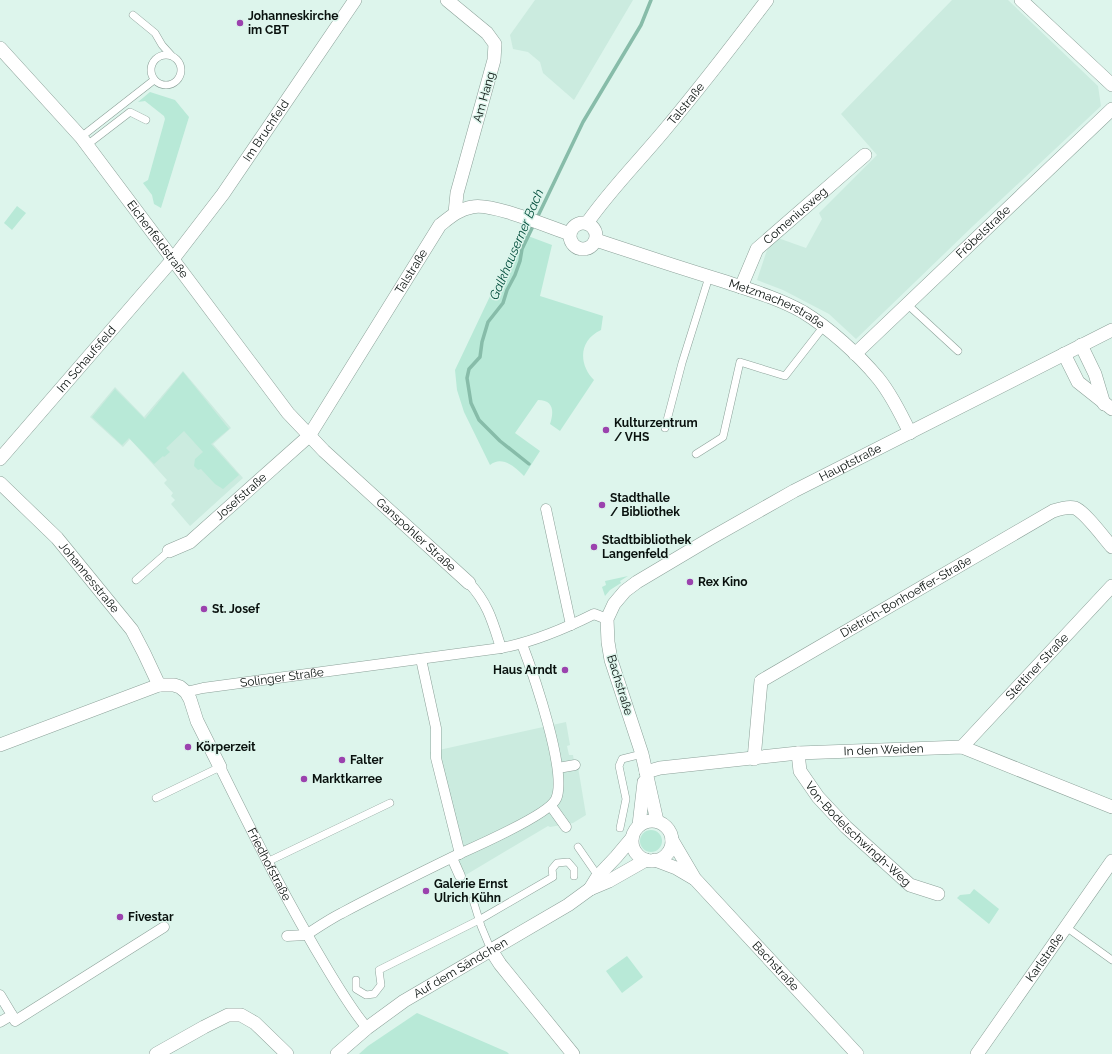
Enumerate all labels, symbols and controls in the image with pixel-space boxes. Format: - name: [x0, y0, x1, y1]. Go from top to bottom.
- place label: Johanneskirche im CBT: [248, 9, 338, 37]
- marker: Johanneskirche im CBT: [235, 18, 245, 28]
- street label: Am Hang: [470, 70, 498, 124]
- street label: Talstraße: [665, 80, 707, 128]
- street label: Im Bruchfeld: [240, 97, 292, 164]
- street label: Comeniusweg: [761, 184, 830, 247]
- water label: Galkhauserner Bach: [486, 187, 547, 302]
- street label: Eichenfeldstraße: [124, 198, 191, 281]
- street label: Fröbelstraße: [953, 203, 1013, 261]
- street label: Talstraße: [392, 246, 430, 296]
- street label: Metzmacherstraße: [727, 276, 827, 332]
- street label: Im Schaufsfeld: [54, 323, 119, 395]
- place label: Kulturzentrum / VHS: [614, 416, 698, 444]
- marker: Kulturzentrum / VHS: [601, 425, 611, 435]
- street label: Hauptstraße: [817, 441, 884, 484]
- street label: Josefstraße: [212, 470, 269, 523]
- place label: Stadthalle / Bibliothek: [610, 491, 680, 519]
- street label: Ganspohler Straße: [373, 495, 459, 574]
- marker: Stadthalle / Bibliothek: [597, 500, 607, 510]
- place label: Stadtbibliothek Langenfeld: [602, 533, 691, 561]
- street label: Johannesstraße: [56, 539, 122, 616]
- marker: Stadtbibliothek Langenfeld: [589, 542, 599, 552]
- street label: Dietrich-Bonhoeffer-Straße: [838, 553, 974, 640]
- place label: Rex Kino: [698, 575, 748, 589]
- marker: Rex Kino: [685, 577, 695, 587]
- place label: St. Josef: [212, 602, 260, 616]
- marker: St. Josef: [199, 604, 209, 614]
- street label: Stettiner Straße: [1003, 630, 1071, 703]
- street label: Bachstraße: [604, 653, 636, 717]
- place label: Haus Arndt: [493, 663, 557, 677]
- street label: Solinger Straße: [239, 665, 325, 690]
- marker: Haus Arndt: [560, 665, 570, 675]
- place label: Körperzeit: [196, 740, 256, 754]
- street label: In den Weiden: [843, 741, 924, 758]
- marker: Körperzeit: [183, 742, 193, 752]
- place label: Falter: [350, 753, 384, 767]
- marker: Falter: [337, 755, 347, 765]
- place label: Marktkarree: [312, 772, 382, 786]
- marker: Marktkarree: [299, 774, 309, 784]
- street label: Von-Bodelschwingh-Weg: [802, 779, 914, 889]
- street label: Friedhofstraße: [244, 826, 294, 903]
- place label: Galerie Ernst Ulrich Kühn: [434, 877, 508, 905]
- marker: Galerie Ernst Ulrich Kühn: [421, 886, 431, 896]
- place label: Fivestar: [128, 910, 174, 924]
- marker: Fivestar: [115, 912, 125, 922]
- street label: Karlstraße: [1023, 930, 1066, 984]
- street label: Auf dem Sändchen: [411, 935, 510, 1001]
- street label: Bachstraße: [749, 938, 802, 994]

